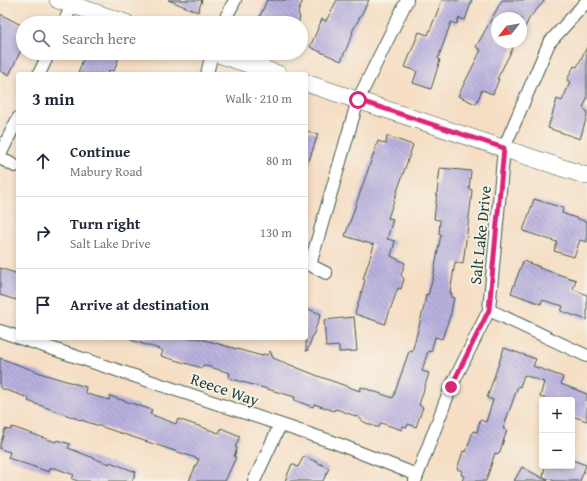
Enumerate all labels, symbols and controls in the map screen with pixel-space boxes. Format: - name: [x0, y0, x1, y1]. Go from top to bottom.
- north arrow: [491, 12, 527, 48]
- search box: [16, 16, 308, 60]
- icon: search: [30, 27, 52, 49]
- text: Search here: [62, 28, 136, 49]
- text: 3 min: [32, 86, 74, 111]
- text: Walk · 210 m: [225, 89, 292, 108]
- route start: [349, 91, 367, 109]
- text: Continue: [70, 141, 131, 162]
- icon: ahead: [32, 150, 54, 172]
- text: 80 m: [266, 151, 292, 170]
- text: Mabury Road: [70, 162, 142, 181]
- street label: Salt Lake Drive: [463, 184, 497, 286]
- text: Turn right: [70, 213, 141, 234]
- icon: right: [32, 222, 54, 244]
- text: 130 m: [260, 223, 292, 242]
- text: Salt Lake Drive: [70, 234, 151, 253]
- icon: arrive: [32, 294, 54, 316]
- text: Arrive at destination: [70, 294, 209, 315]
- street label: Reece Way: [188, 366, 262, 412]
- route end: [442, 378, 460, 396]
- map controls: [539, 397, 575, 469]
- button: +: [539, 397, 575, 433]
- button: −: [539, 433, 575, 469]

